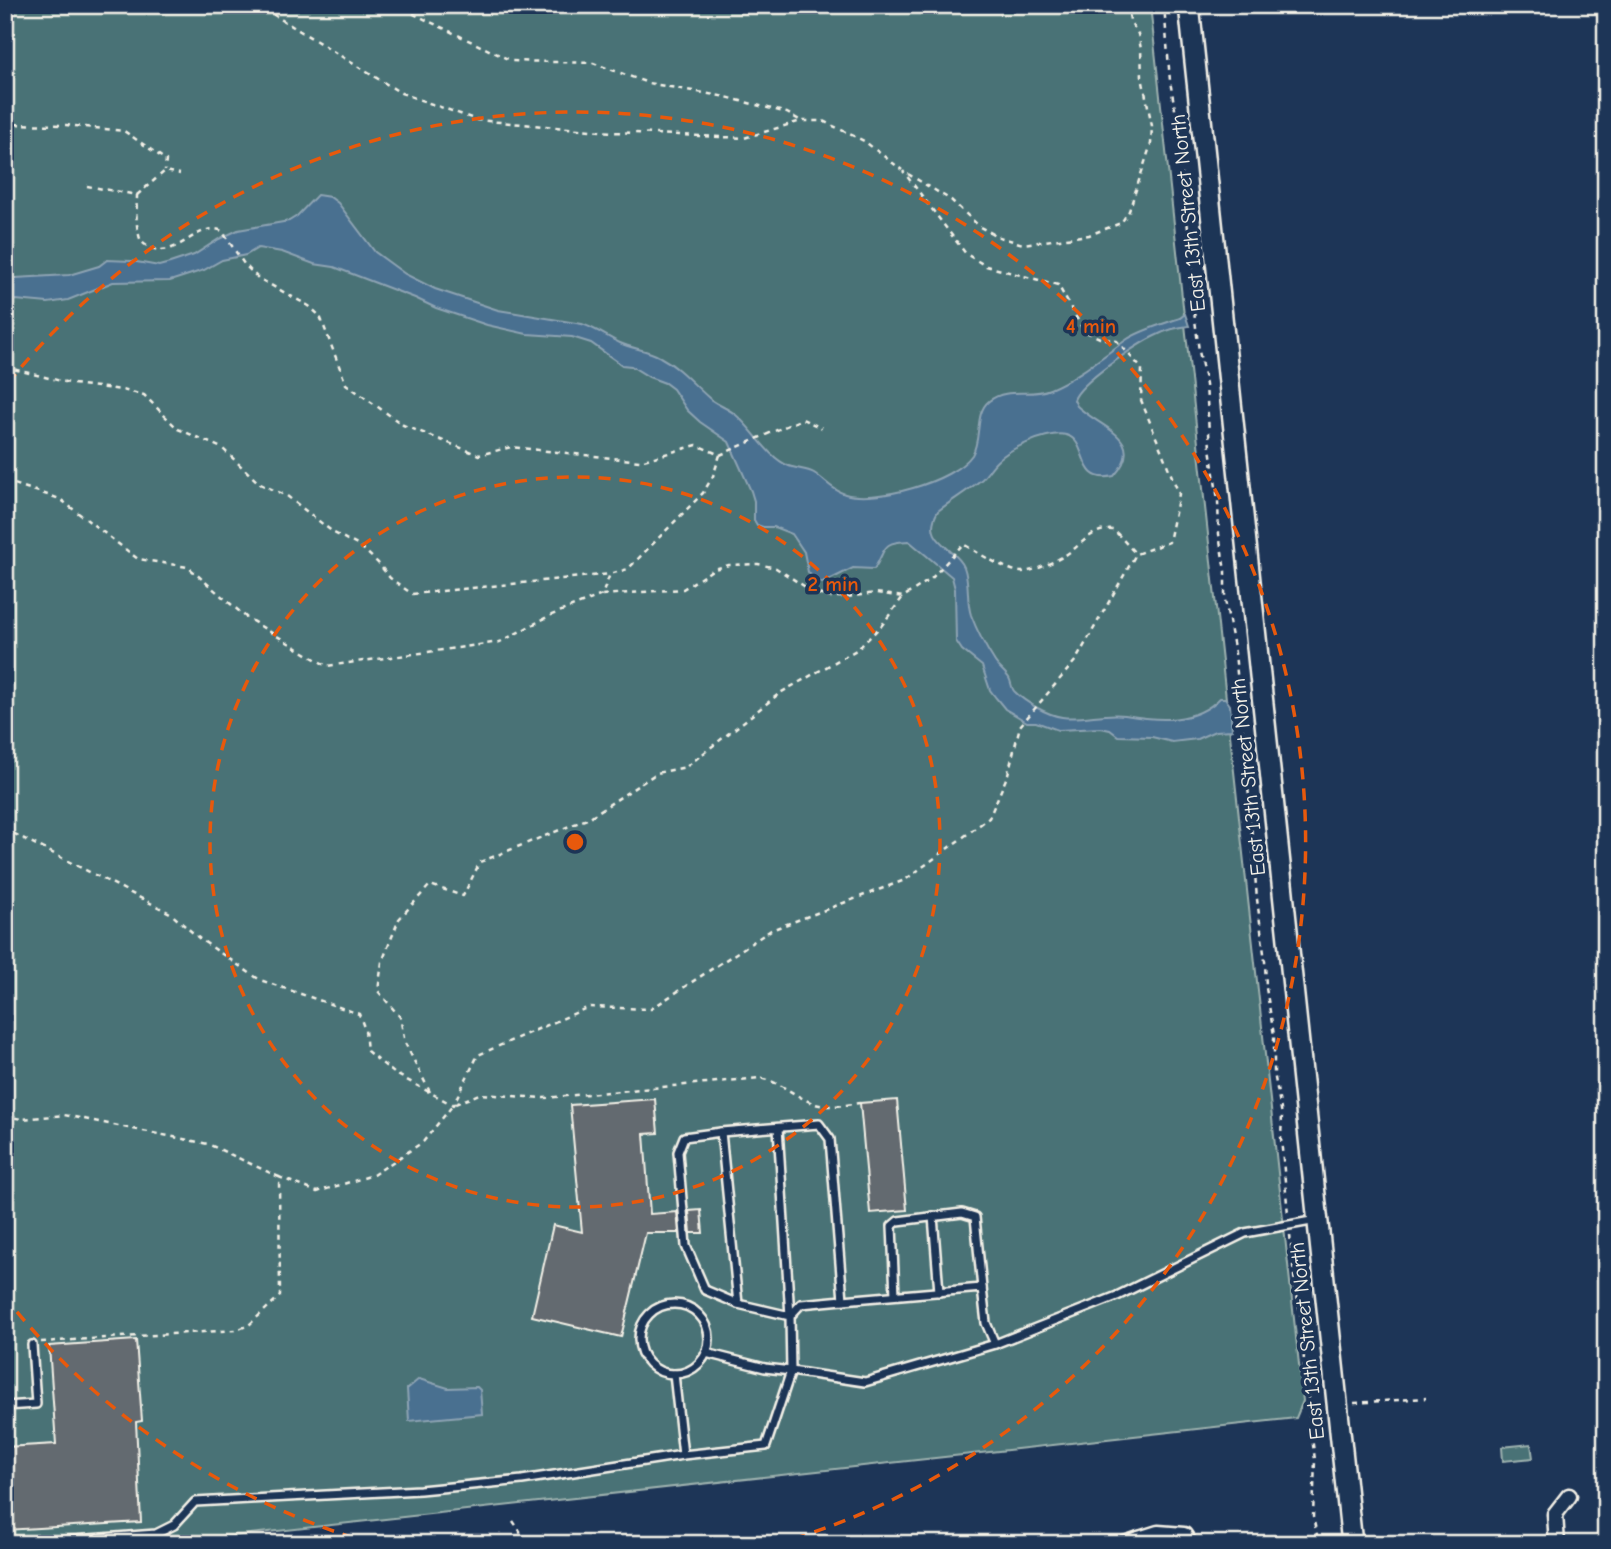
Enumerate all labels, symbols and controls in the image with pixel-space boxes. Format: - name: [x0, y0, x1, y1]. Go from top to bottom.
- street label: East 13th Street North: [1166, 113, 1210, 313]
- text: 4 min: [1066, 314, 1116, 338]
- text: 2 min: [807, 572, 859, 596]
- street label: East 13th Street North: [1226, 677, 1270, 877]
- centre of rings: [563, 830, 587, 854]
- street label: East 13th Street North: [1285, 1241, 1329, 1441]

